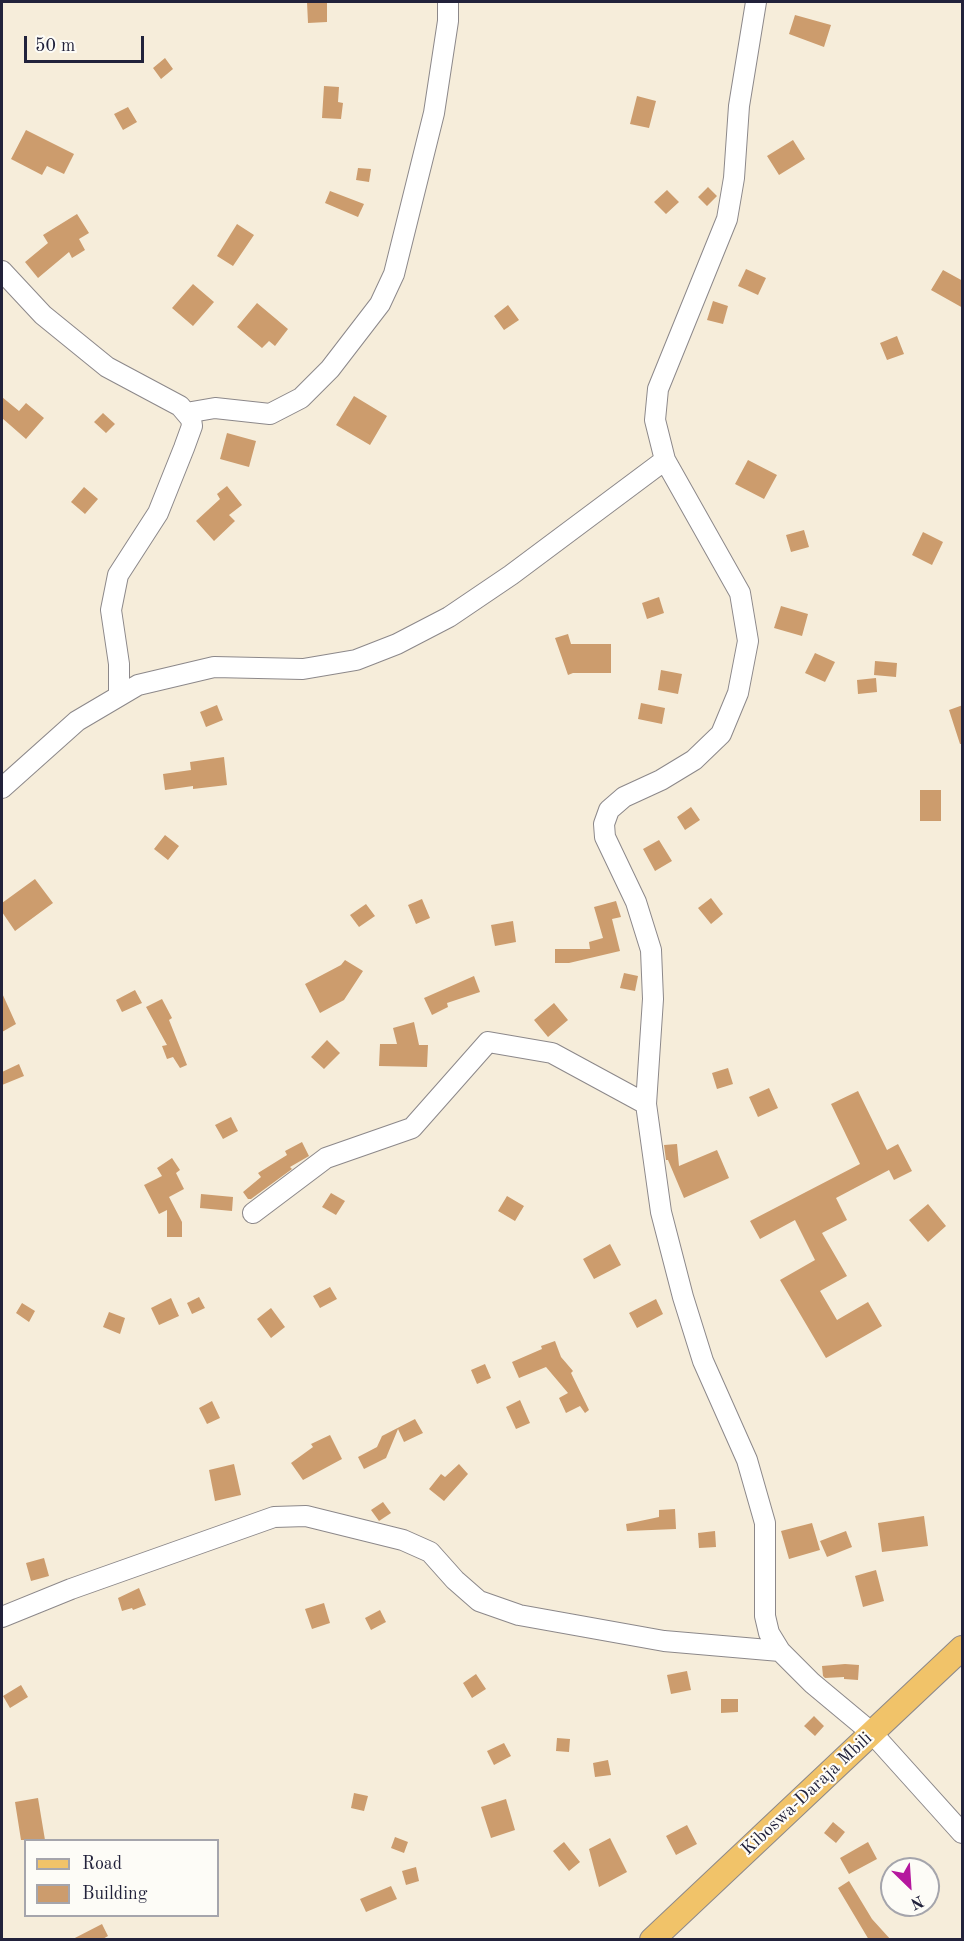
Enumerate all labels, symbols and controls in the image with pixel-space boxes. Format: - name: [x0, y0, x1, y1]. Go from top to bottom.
- scale bar: [27, 24, 147, 62]
- text: 50 m: [35, 37, 75, 55]
- street label: Kiboswa-Daraja Mbili: [737, 1728, 877, 1860]
- legend: [24, 1839, 219, 1917]
- text: Road: [82, 1855, 122, 1873]
- north arrow: [880, 1857, 940, 1917]
- text: Building: [82, 1885, 147, 1903]
- text: N: [908, 1892, 926, 1911]

